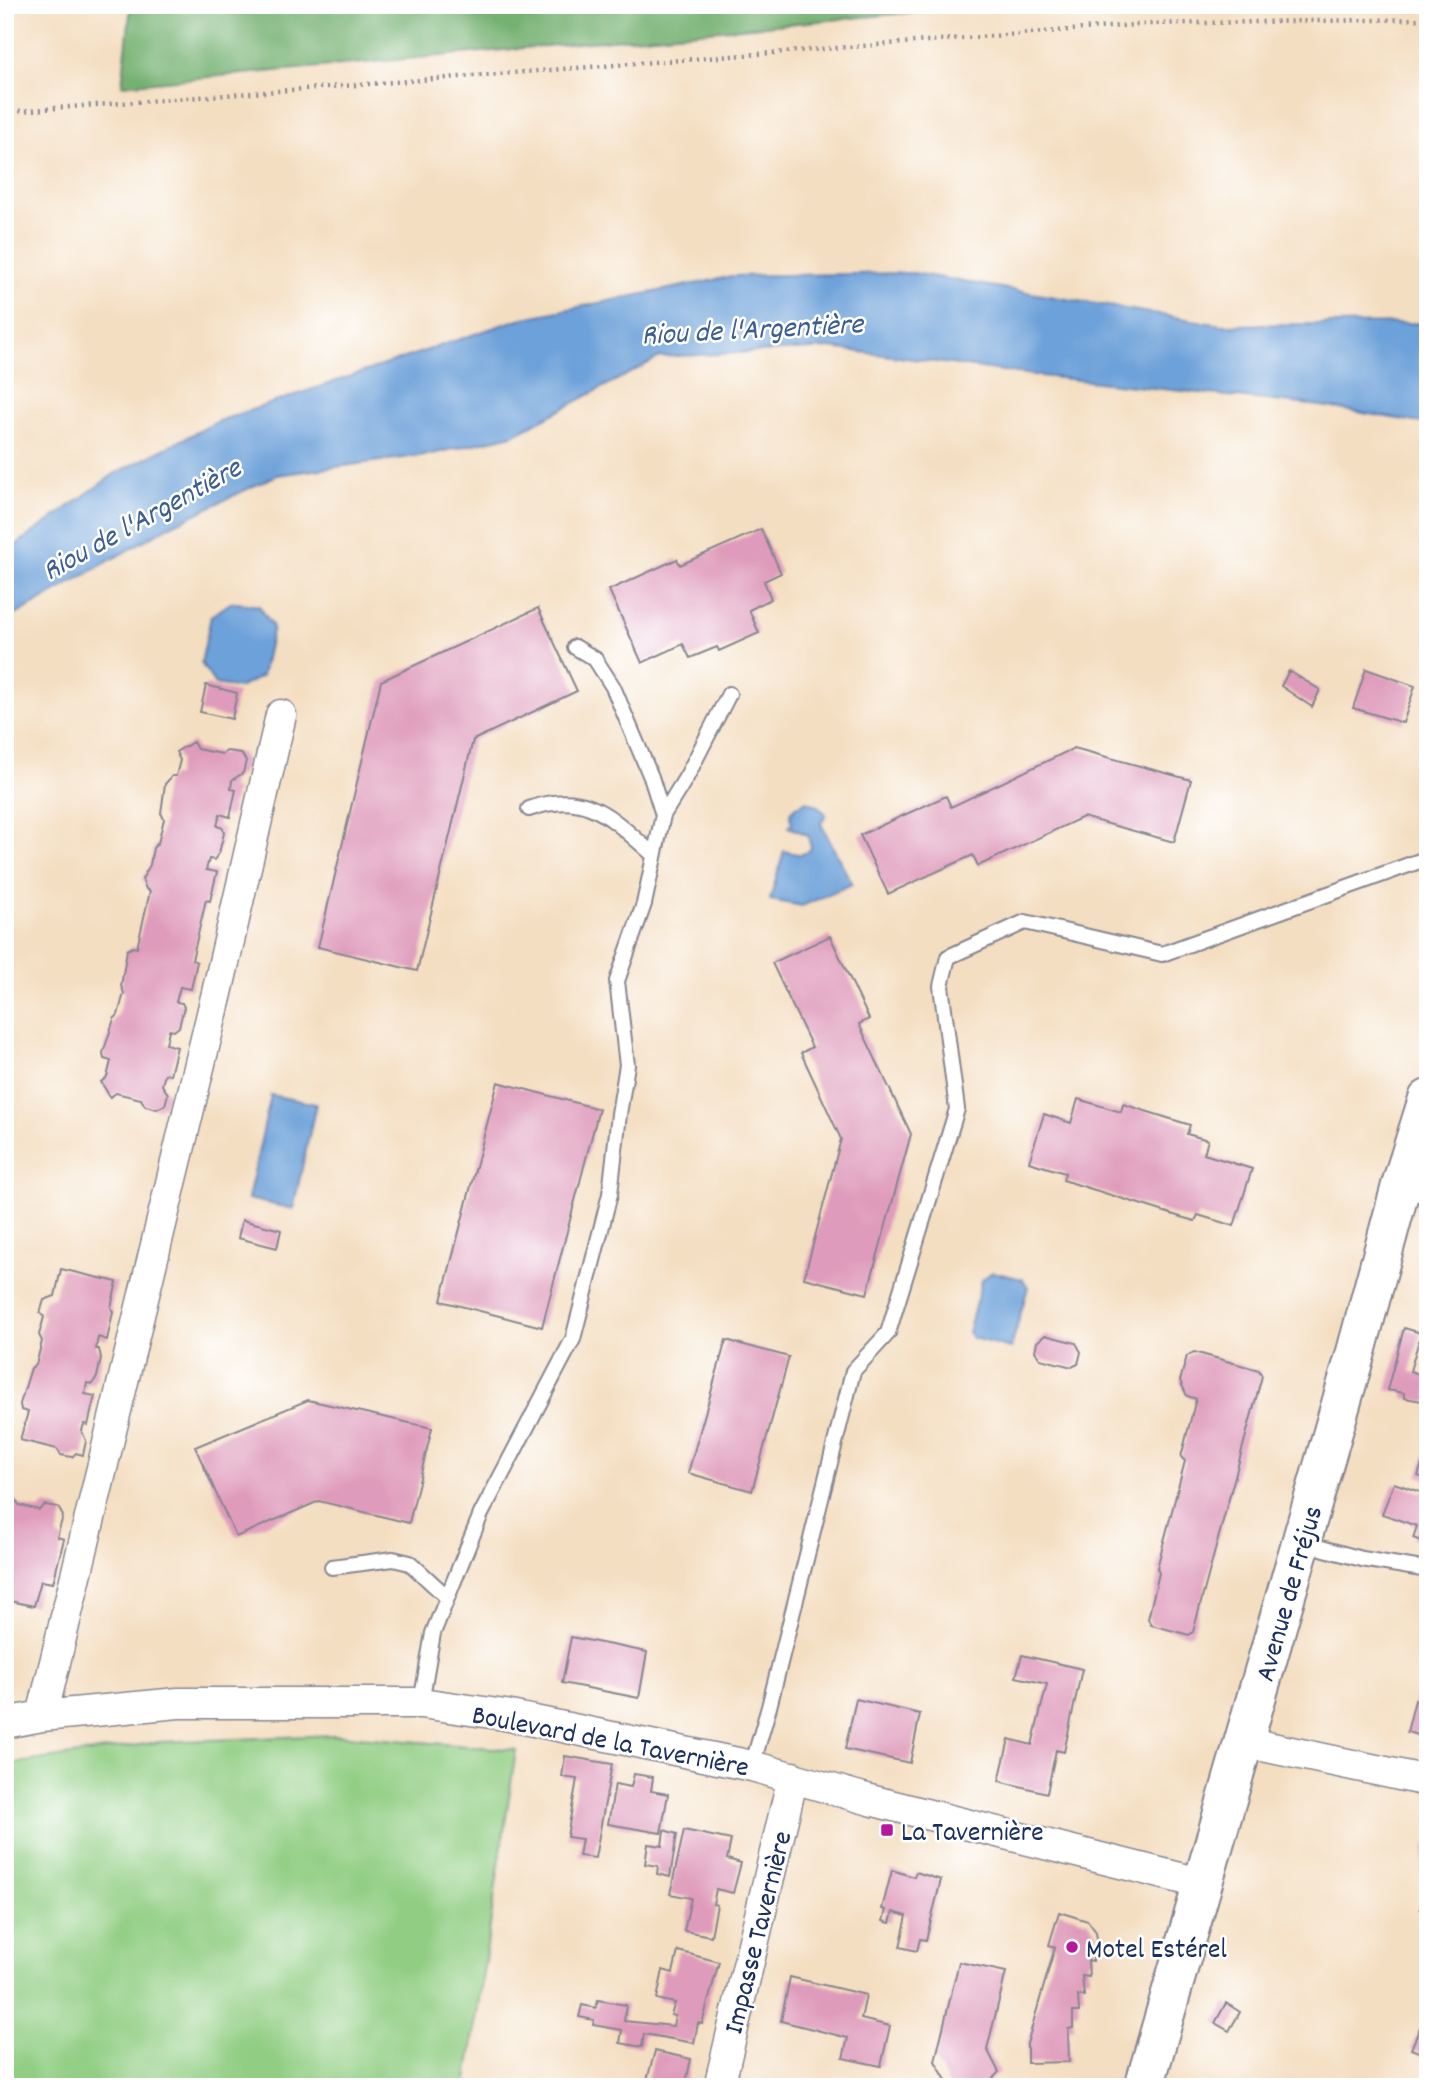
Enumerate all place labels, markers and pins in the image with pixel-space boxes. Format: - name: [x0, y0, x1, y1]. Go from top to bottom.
- place label: La Tavernière: [901, 1815, 1044, 1855]
- marker: La Tavernière: [879, 1822, 895, 1838]
- place label: Motel Estérel: [1086, 1932, 1227, 1972]
- marker: Motel Estérel: [1064, 1939, 1080, 1955]

